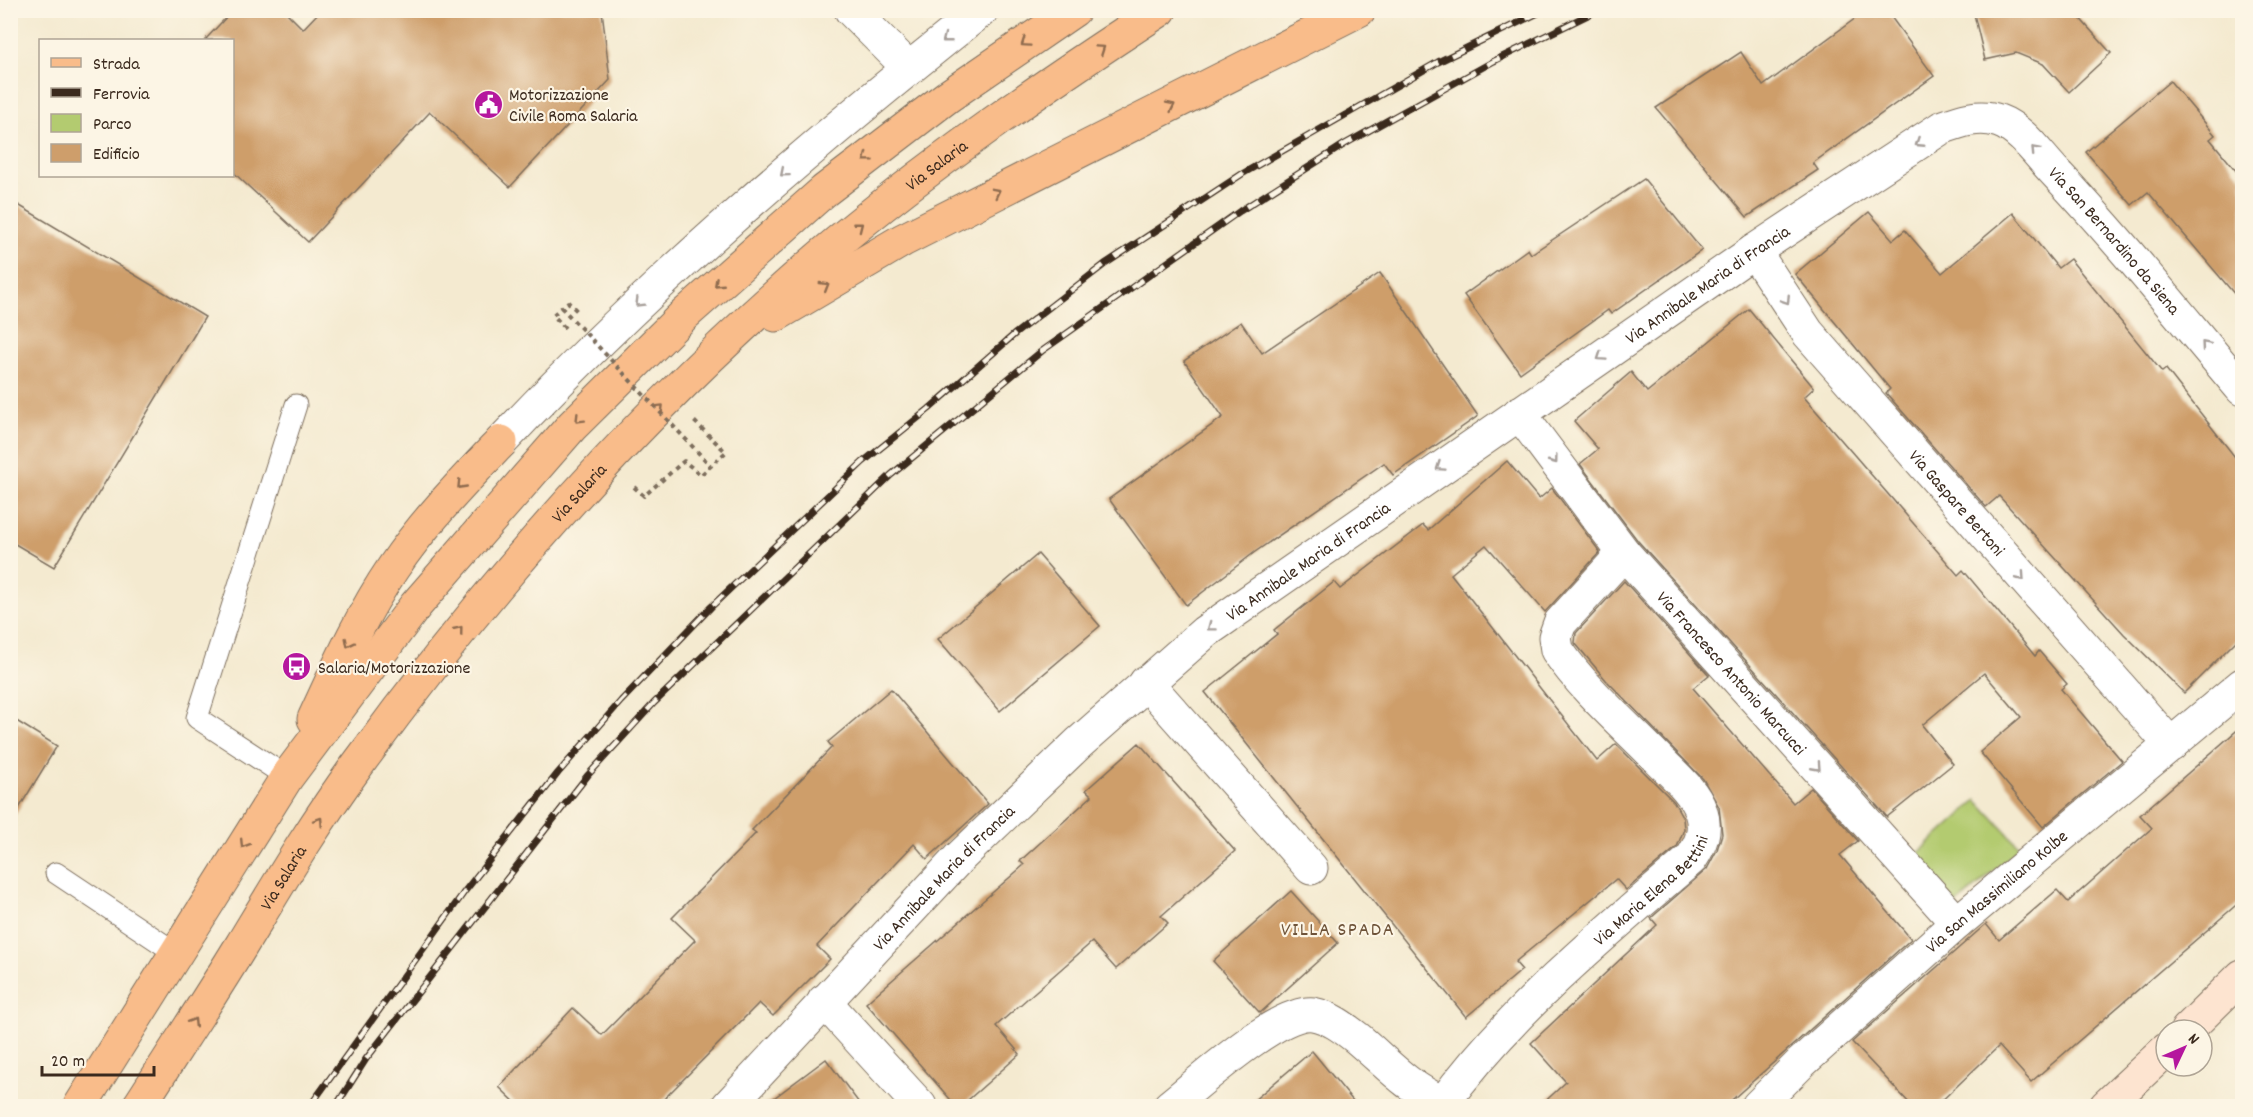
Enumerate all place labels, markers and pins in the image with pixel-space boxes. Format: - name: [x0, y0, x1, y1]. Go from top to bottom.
- place label: Motorizzazione Civile Roma Salaria: [509, 84, 638, 130]
- public building icon: Motorizzazione Civile Roma Salaria: [472, 88, 504, 120]
- bus stop icon: Salaria/Motorizzazione: [281, 651, 313, 683]
- place label: Salaria/Motorizzazione: [318, 657, 470, 682]

